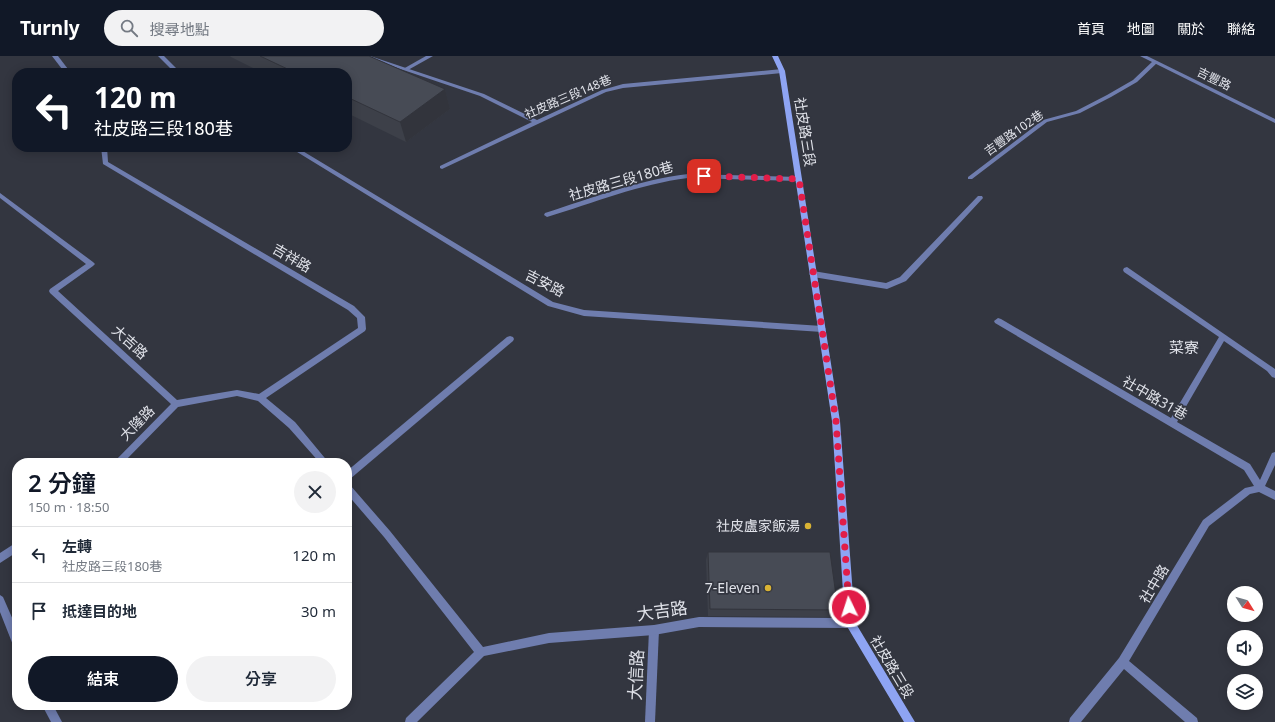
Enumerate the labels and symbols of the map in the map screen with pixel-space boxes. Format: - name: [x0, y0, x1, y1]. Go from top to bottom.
- street label: 吉豐路: [1194, 63, 1234, 94]
- street label: 社皮路三段148巷: [522, 71, 614, 122]
- street label: 社皮路三段: [791, 96, 820, 168]
- street label: 吉豐路102巷: [981, 106, 1047, 159]
- street label: 社皮路三段180巷: [566, 156, 675, 205]
- pin: [687, 159, 721, 193]
- street label: 吉祥路: [269, 239, 315, 276]
- street label: 吉安路: [522, 265, 568, 301]
- street label: 大吉路: [108, 321, 152, 363]
- district label: 菜寮: [1169, 337, 1199, 357]
- street label: 社中路31巷: [1119, 371, 1191, 424]
- street label: 大隆路: [115, 401, 158, 444]
- place label: 社皮盧家飯湯: [716, 516, 800, 535]
- marker: 社皮盧家飯湯: [803, 521, 813, 531]
- street label: 社中路: [1135, 561, 1173, 607]
- place label: 7-Eleven: [705, 578, 760, 597]
- marker: 7-Eleven: [763, 583, 773, 593]
- position arrow: [828, 586, 870, 628]
- north arrow: [1227, 586, 1263, 622]
- street label: 大吉路: [635, 596, 689, 625]
- street label: 社皮路三段: [866, 632, 919, 702]
- street label: 大信路: [623, 649, 648, 701]

